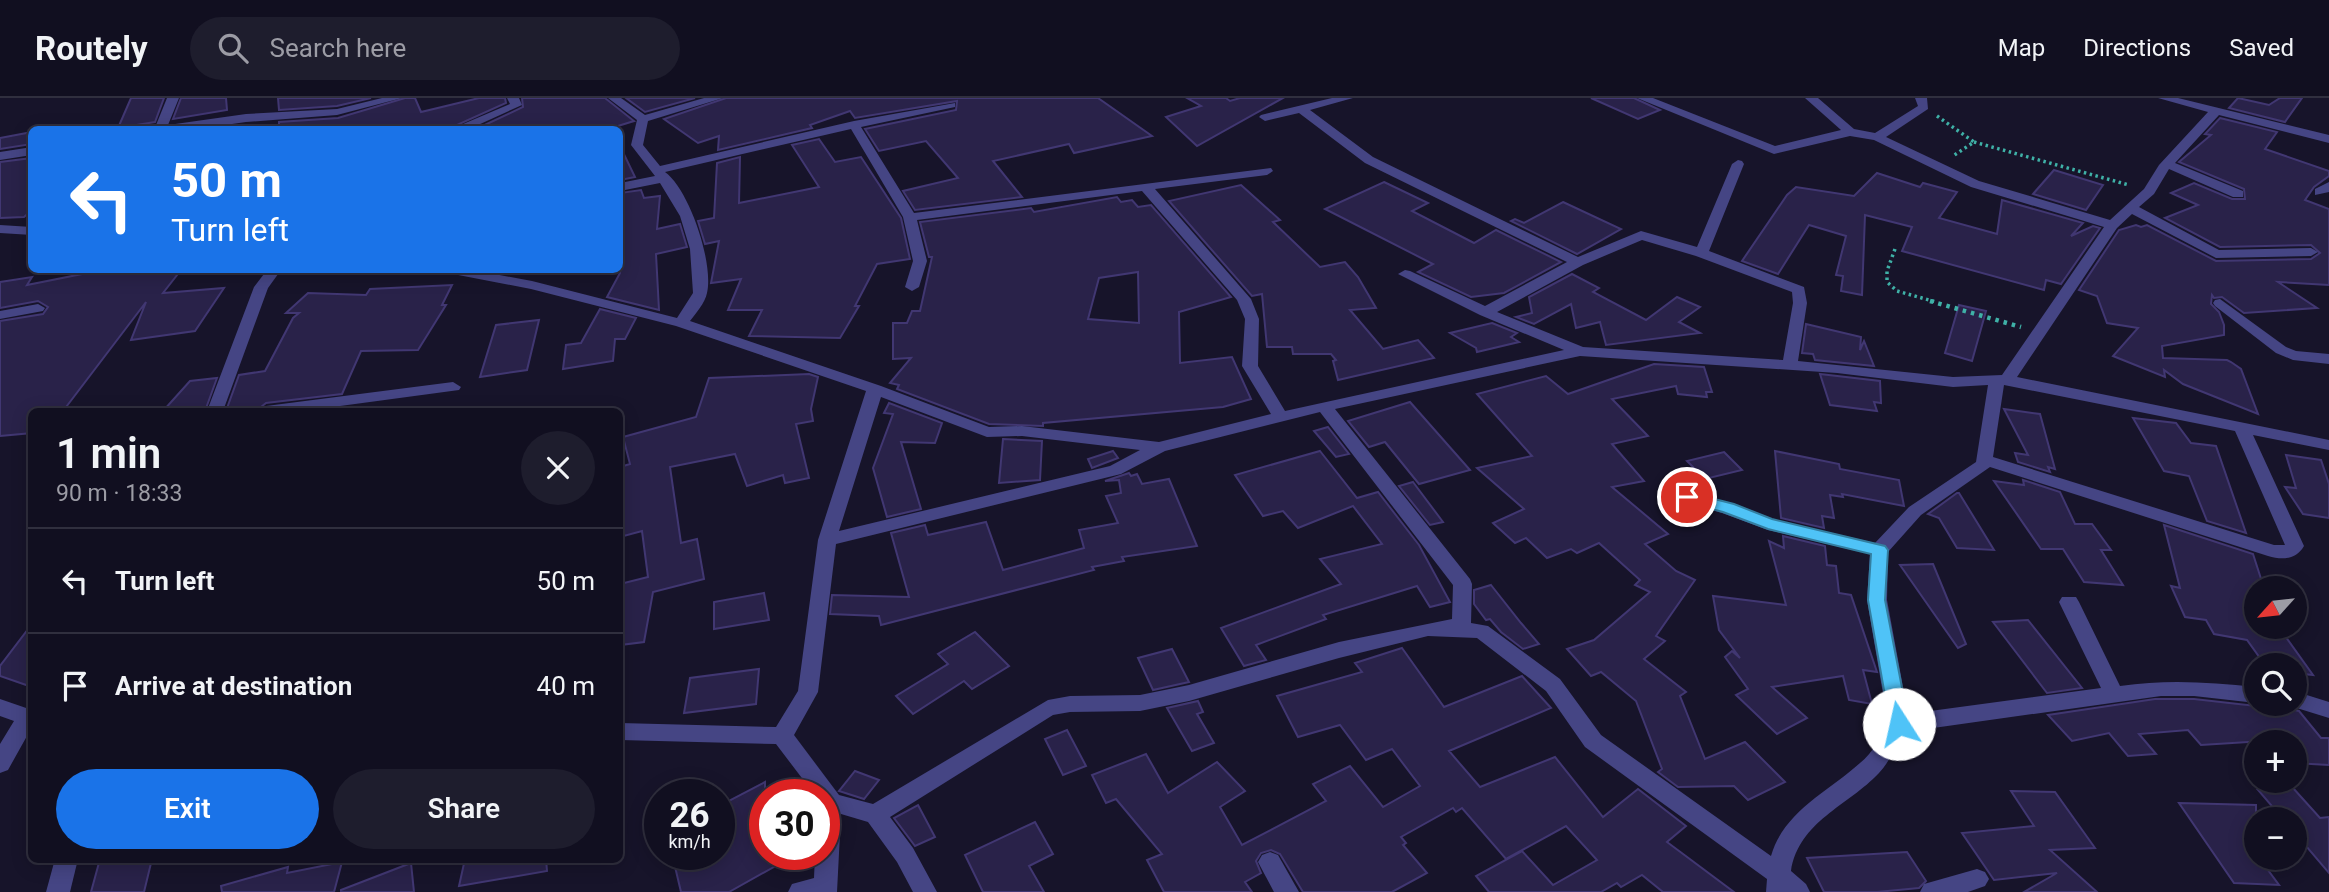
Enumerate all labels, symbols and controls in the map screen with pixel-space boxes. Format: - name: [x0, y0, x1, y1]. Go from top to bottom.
- search box: [190, 17, 680, 80]
- text: Routely: [35, 29, 148, 68]
- icon: search: [214, 29, 252, 67]
- text: Search here: [270, 33, 406, 63]
- text: Map: [1998, 34, 2045, 62]
- text: Directions: [2083, 34, 2191, 62]
- text: Saved: [2229, 34, 2294, 62]
- text: 50 m: [171, 152, 282, 209]
- icon: left: [56, 154, 147, 245]
- text: Turn left: [171, 211, 289, 249]
- text: 1 min: [56, 429, 161, 478]
- button: close: [521, 431, 595, 505]
- pin: [1657, 467, 1717, 527]
- icon: arrive: [1668, 478, 1706, 516]
- text: 90 m · 18:33: [56, 480, 182, 507]
- icon: left: [56, 562, 94, 600]
- text: Turn left: [115, 566, 214, 596]
- text: 50 m: [537, 566, 595, 596]
- north arrow: [2244, 576, 2306, 639]
- map controls: [2244, 576, 2307, 870]
- button: search: [2244, 653, 2307, 716]
- icon: arrive: [56, 667, 94, 705]
- text: Arrive at destination: [115, 671, 352, 701]
- text: 40 m: [537, 671, 595, 701]
- position arrow: [1862, 687, 1936, 761]
- button: +: [2244, 730, 2307, 793]
- button: Exit: [56, 769, 319, 849]
- button: Share: [333, 769, 595, 849]
- speed limit sign: 30: [749, 779, 840, 870]
- text: 26: [669, 795, 710, 836]
- button: −: [2244, 807, 2307, 870]
- text: km/h: [668, 831, 711, 852]

